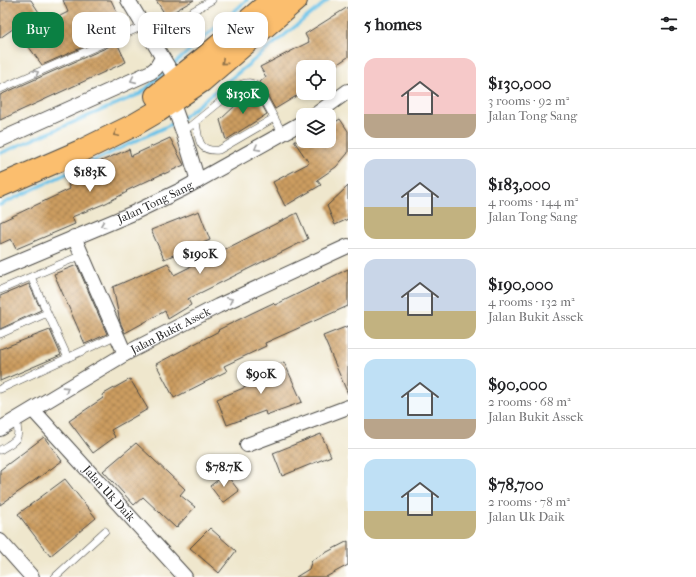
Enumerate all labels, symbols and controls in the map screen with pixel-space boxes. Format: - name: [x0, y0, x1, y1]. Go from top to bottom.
- chip: Buy: [12, 12, 64, 48]
- chip: Rent: [72, 12, 130, 48]
- chip: Filters: [138, 12, 205, 48]
- chip: New: [213, 12, 268, 48]
- icon: filters: [658, 13, 680, 35]
- text: 5 homes: [364, 14, 422, 34]
- one-way arrow: [221, 57, 228, 64]
- map controls: [296, 60, 336, 148]
- button: locate: [296, 60, 336, 100]
- one-way arrow: [31, 70, 39, 78]
- text: $130,000: [488, 73, 551, 93]
- icon: home: [396, 74, 444, 122]
- one-way arrow: [129, 76, 136, 84]
- pin: $130K: [215, 81, 271, 115]
- text: $130K: [226, 86, 260, 101]
- text: 3 rooms · 92 m²: [488, 93, 569, 108]
- button: layers: [296, 108, 336, 148]
- text: Jalan Tong Sang: [488, 108, 577, 123]
- one-way arrow: [113, 129, 120, 137]
- one-way arrow: [254, 144, 261, 151]
- pin: $183K: [62, 159, 118, 193]
- text: $183K: [73, 164, 107, 179]
- text: $183,000: [488, 174, 551, 194]
- icon: home: [396, 175, 444, 223]
- street label: Jalan Tong Sang: [114, 178, 196, 226]
- text: 4 rooms · 144 m²: [488, 194, 578, 209]
- text: Jalan Tong Sang: [488, 209, 577, 224]
- one-way arrow: [100, 220, 108, 228]
- pin: $190K: [172, 241, 228, 275]
- text: $190K: [182, 246, 218, 261]
- text: $190,000: [488, 274, 553, 294]
- icon: home: [396, 275, 444, 323]
- text: 4 rooms · 132 m²: [488, 294, 575, 309]
- one-way arrow: [226, 297, 233, 305]
- street label: Jalan Bukit Assek: [127, 304, 214, 357]
- text: Jalan Bukit Assek: [488, 309, 583, 324]
- pin: $90K: [237, 361, 285, 395]
- text: $90K: [246, 366, 276, 381]
- text: $90,000: [488, 374, 547, 394]
- icon: home: [396, 375, 444, 423]
- one-way arrow: [62, 386, 69, 394]
- text: 2 rooms · 68 m²: [488, 394, 571, 409]
- text: Jalan Bukit Assek: [488, 409, 583, 424]
- pin: $78.7K: [191, 454, 257, 488]
- text: $78.7K: [205, 459, 243, 474]
- street label: Jalan Uk Daik: [79, 462, 139, 525]
- text: $78,700: [488, 474, 544, 494]
- icon: home: [396, 475, 444, 523]
- text: 2 rooms · 78 m²: [488, 494, 570, 509]
- text: Jalan Uk Daik: [488, 509, 565, 524]

